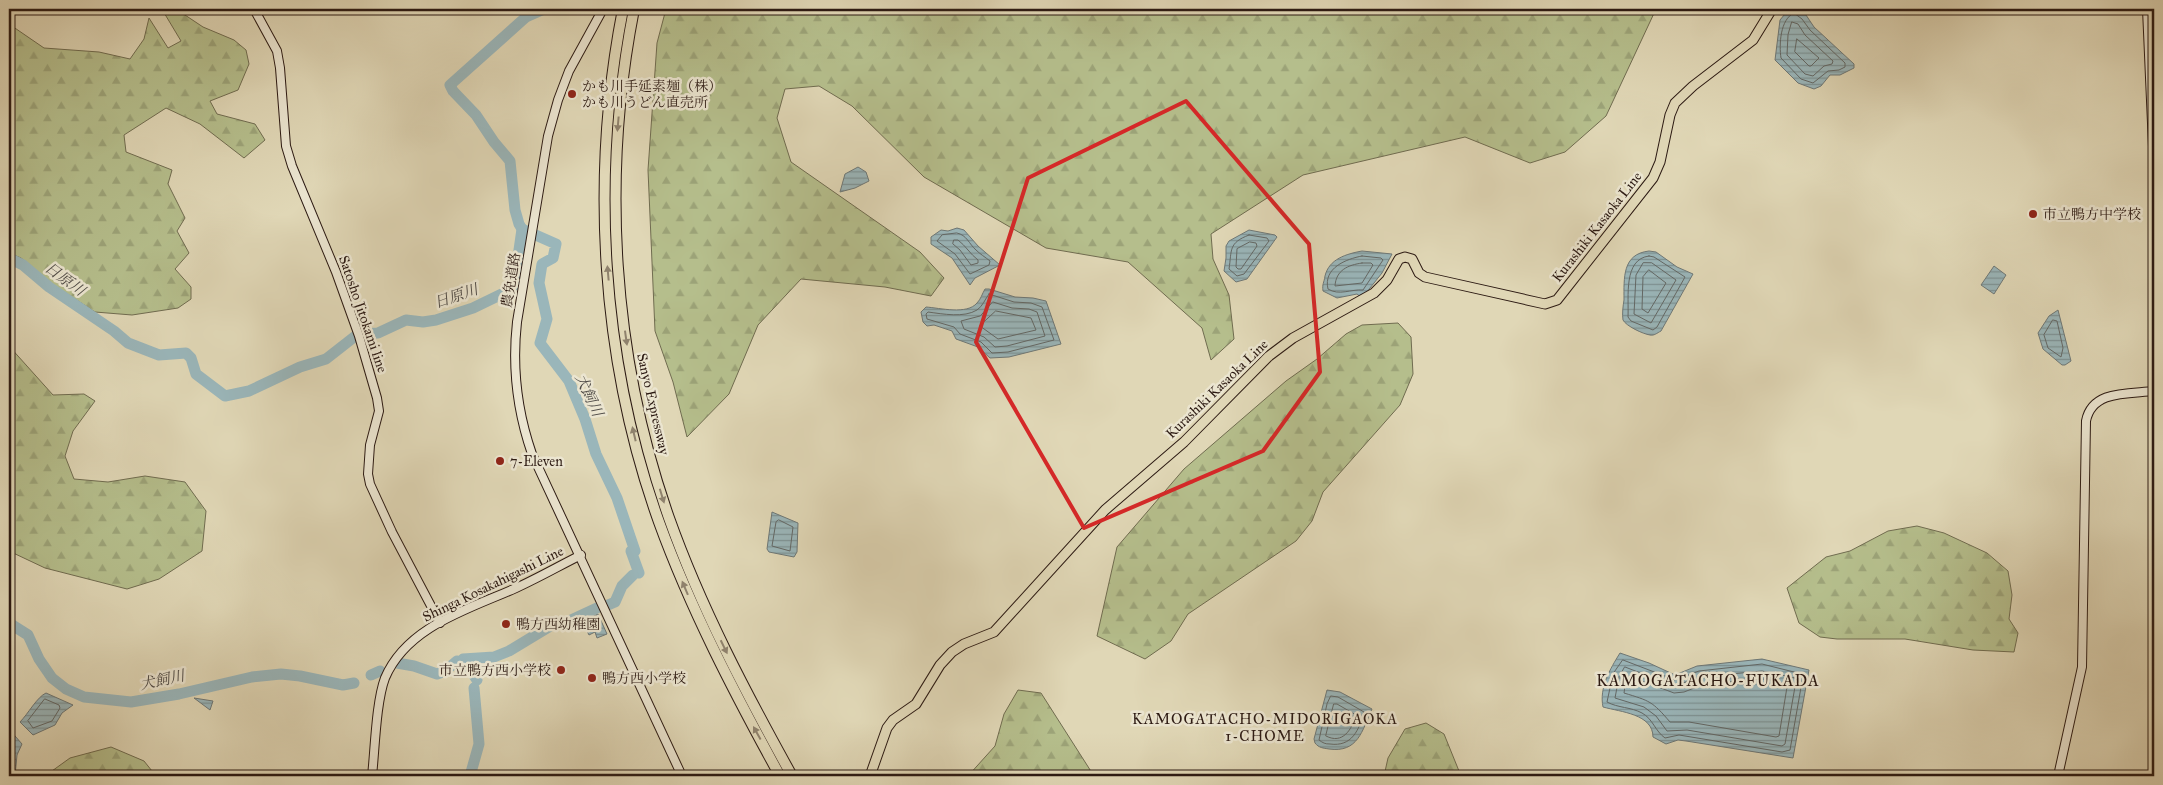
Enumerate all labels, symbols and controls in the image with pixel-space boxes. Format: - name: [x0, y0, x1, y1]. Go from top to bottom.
- place label: かも川手延素麺（株） かも川うどん直売所: [582, 78, 722, 111]
- marker: かも川手延素麺（株） かも川うどん直売所: [566, 88, 578, 100]
- one-way arrow: [614, 116, 622, 132]
- street label: Kurashiki Kasaoka Line: [1549, 168, 1645, 286]
- place label: 市立鴨方中学校: [2043, 206, 2141, 223]
- marker: 市立鴨方中学校: [2027, 208, 2039, 220]
- street label: 農免道路: [498, 251, 524, 309]
- street label: Satosho Jitokami line: [334, 253, 391, 375]
- water label: 日原川: [42, 258, 90, 301]
- one-way arrow: [604, 265, 612, 281]
- water label: 日原川: [432, 280, 482, 312]
- one-way arrow: [622, 331, 630, 347]
- street label: Kurashiki Kasaoka Line: [1162, 336, 1272, 442]
- street label: Sanyo Expressway: [633, 352, 673, 457]
- water label: 犬飼川: [571, 371, 608, 421]
- one-way arrow: [630, 426, 638, 441]
- place label: 7-Eleven: [510, 453, 563, 470]
- marker: 7-Eleven: [494, 455, 506, 467]
- one-way arrow: [659, 489, 666, 504]
- street label: Shinga Kosakahigashi Line: [420, 542, 566, 625]
- one-way arrow: [681, 581, 689, 595]
- place label: 鴨方西幼稚園: [516, 616, 600, 633]
- marker: 鴨方西幼稚園: [500, 618, 512, 630]
- one-way arrow: [720, 639, 728, 654]
- place label: 市立鴨方西小学校: [439, 662, 551, 679]
- marker: 市立鴨方西小学校: [555, 664, 567, 676]
- water label: 犬飼川: [138, 666, 188, 693]
- place label: 鴨方西小学校: [602, 670, 686, 687]
- district label: KAMOGATACHO-FUKADA: [1596, 671, 1820, 690]
- marker: 鴨方西小学校: [586, 672, 598, 684]
- district label: KAMOGATACHO-MIDORIGAOKA 1-CHOME: [1132, 710, 1398, 745]
- one-way arrow: [752, 727, 761, 740]

